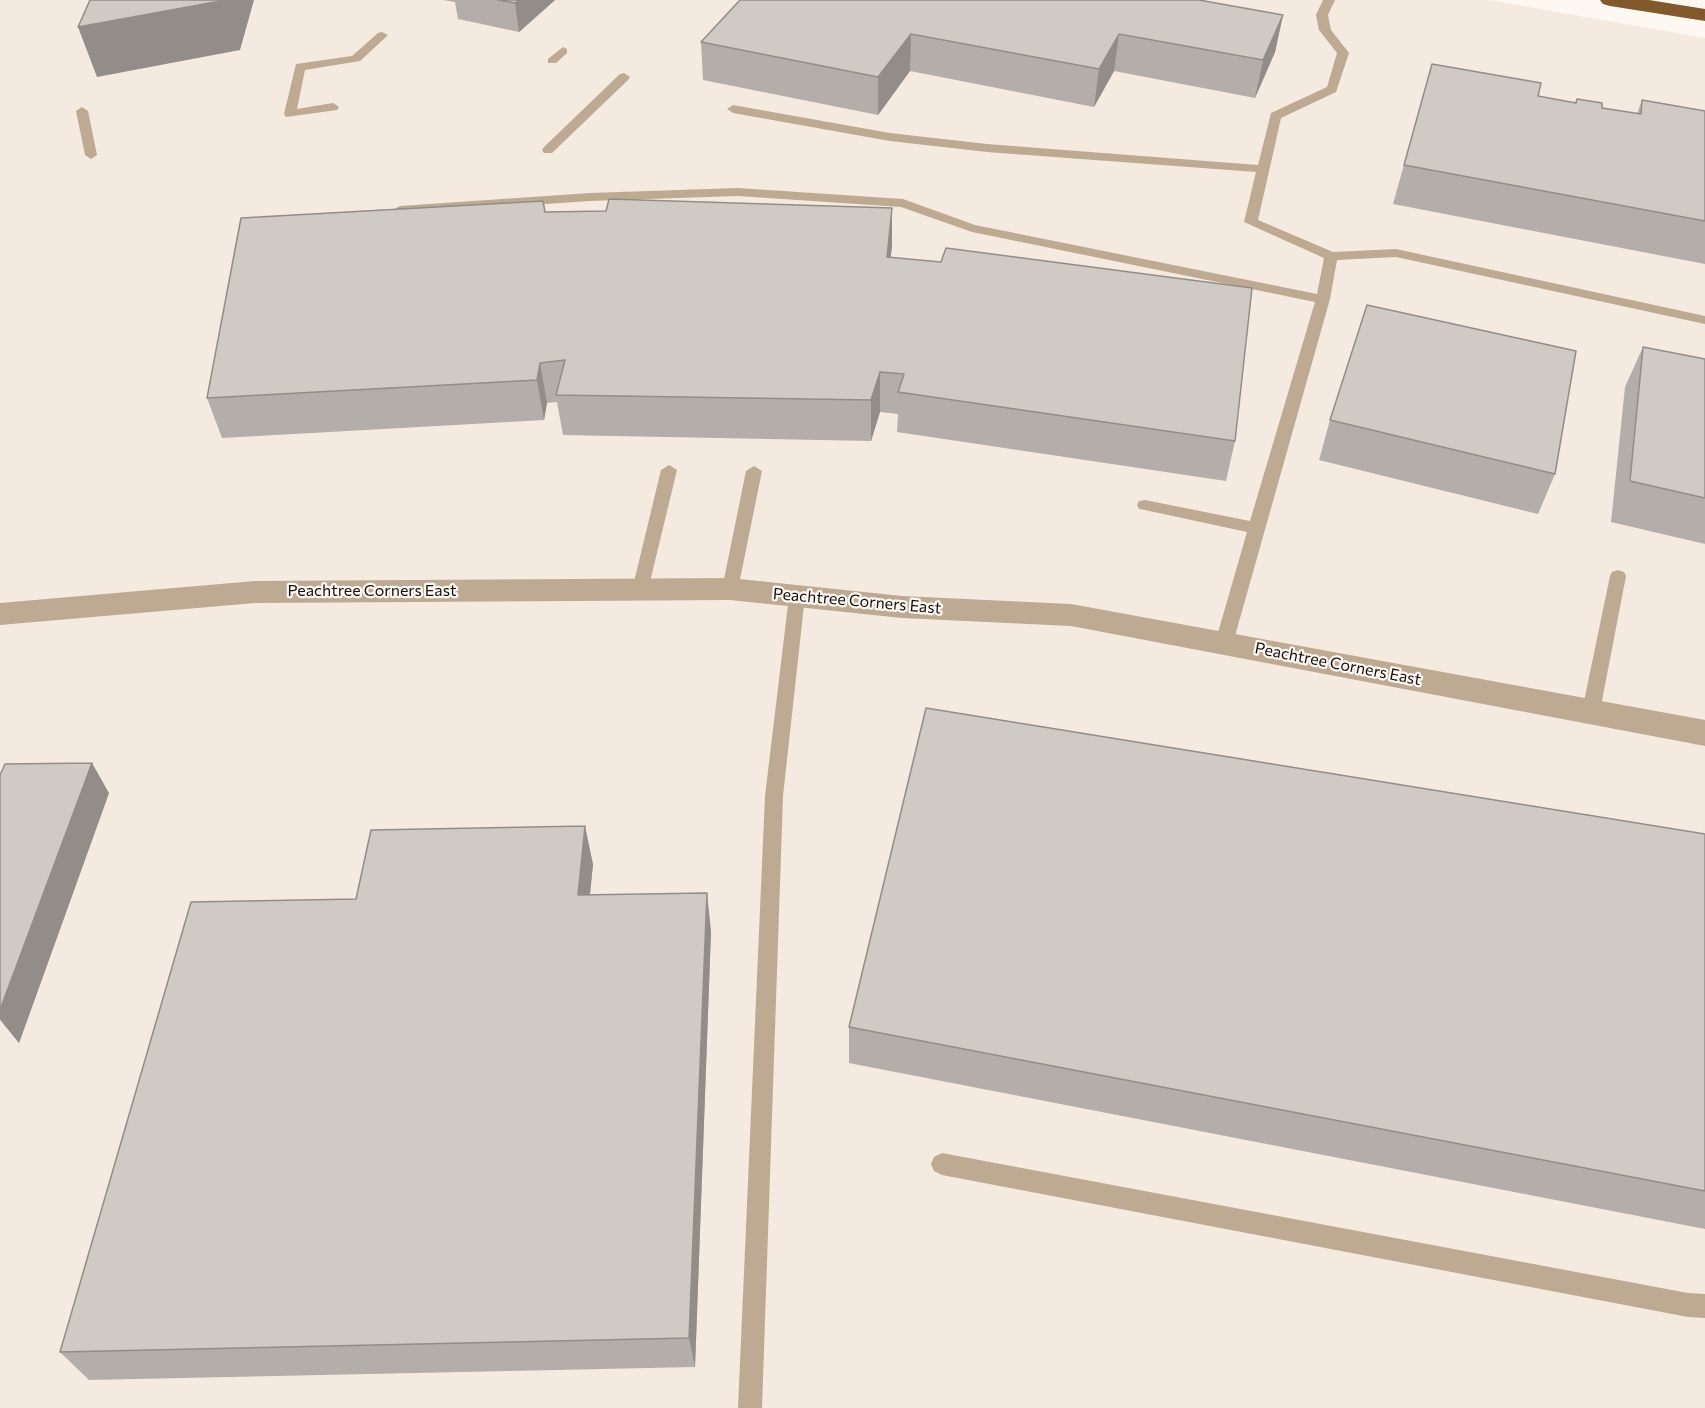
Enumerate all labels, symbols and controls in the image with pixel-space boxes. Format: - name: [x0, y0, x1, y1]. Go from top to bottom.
- street label: Peachtree Corners East: [288, 581, 456, 601]
- street label: Peachtree Corners East: [772, 584, 942, 618]
- street label: Peachtree Corners East: [1253, 638, 1423, 690]

